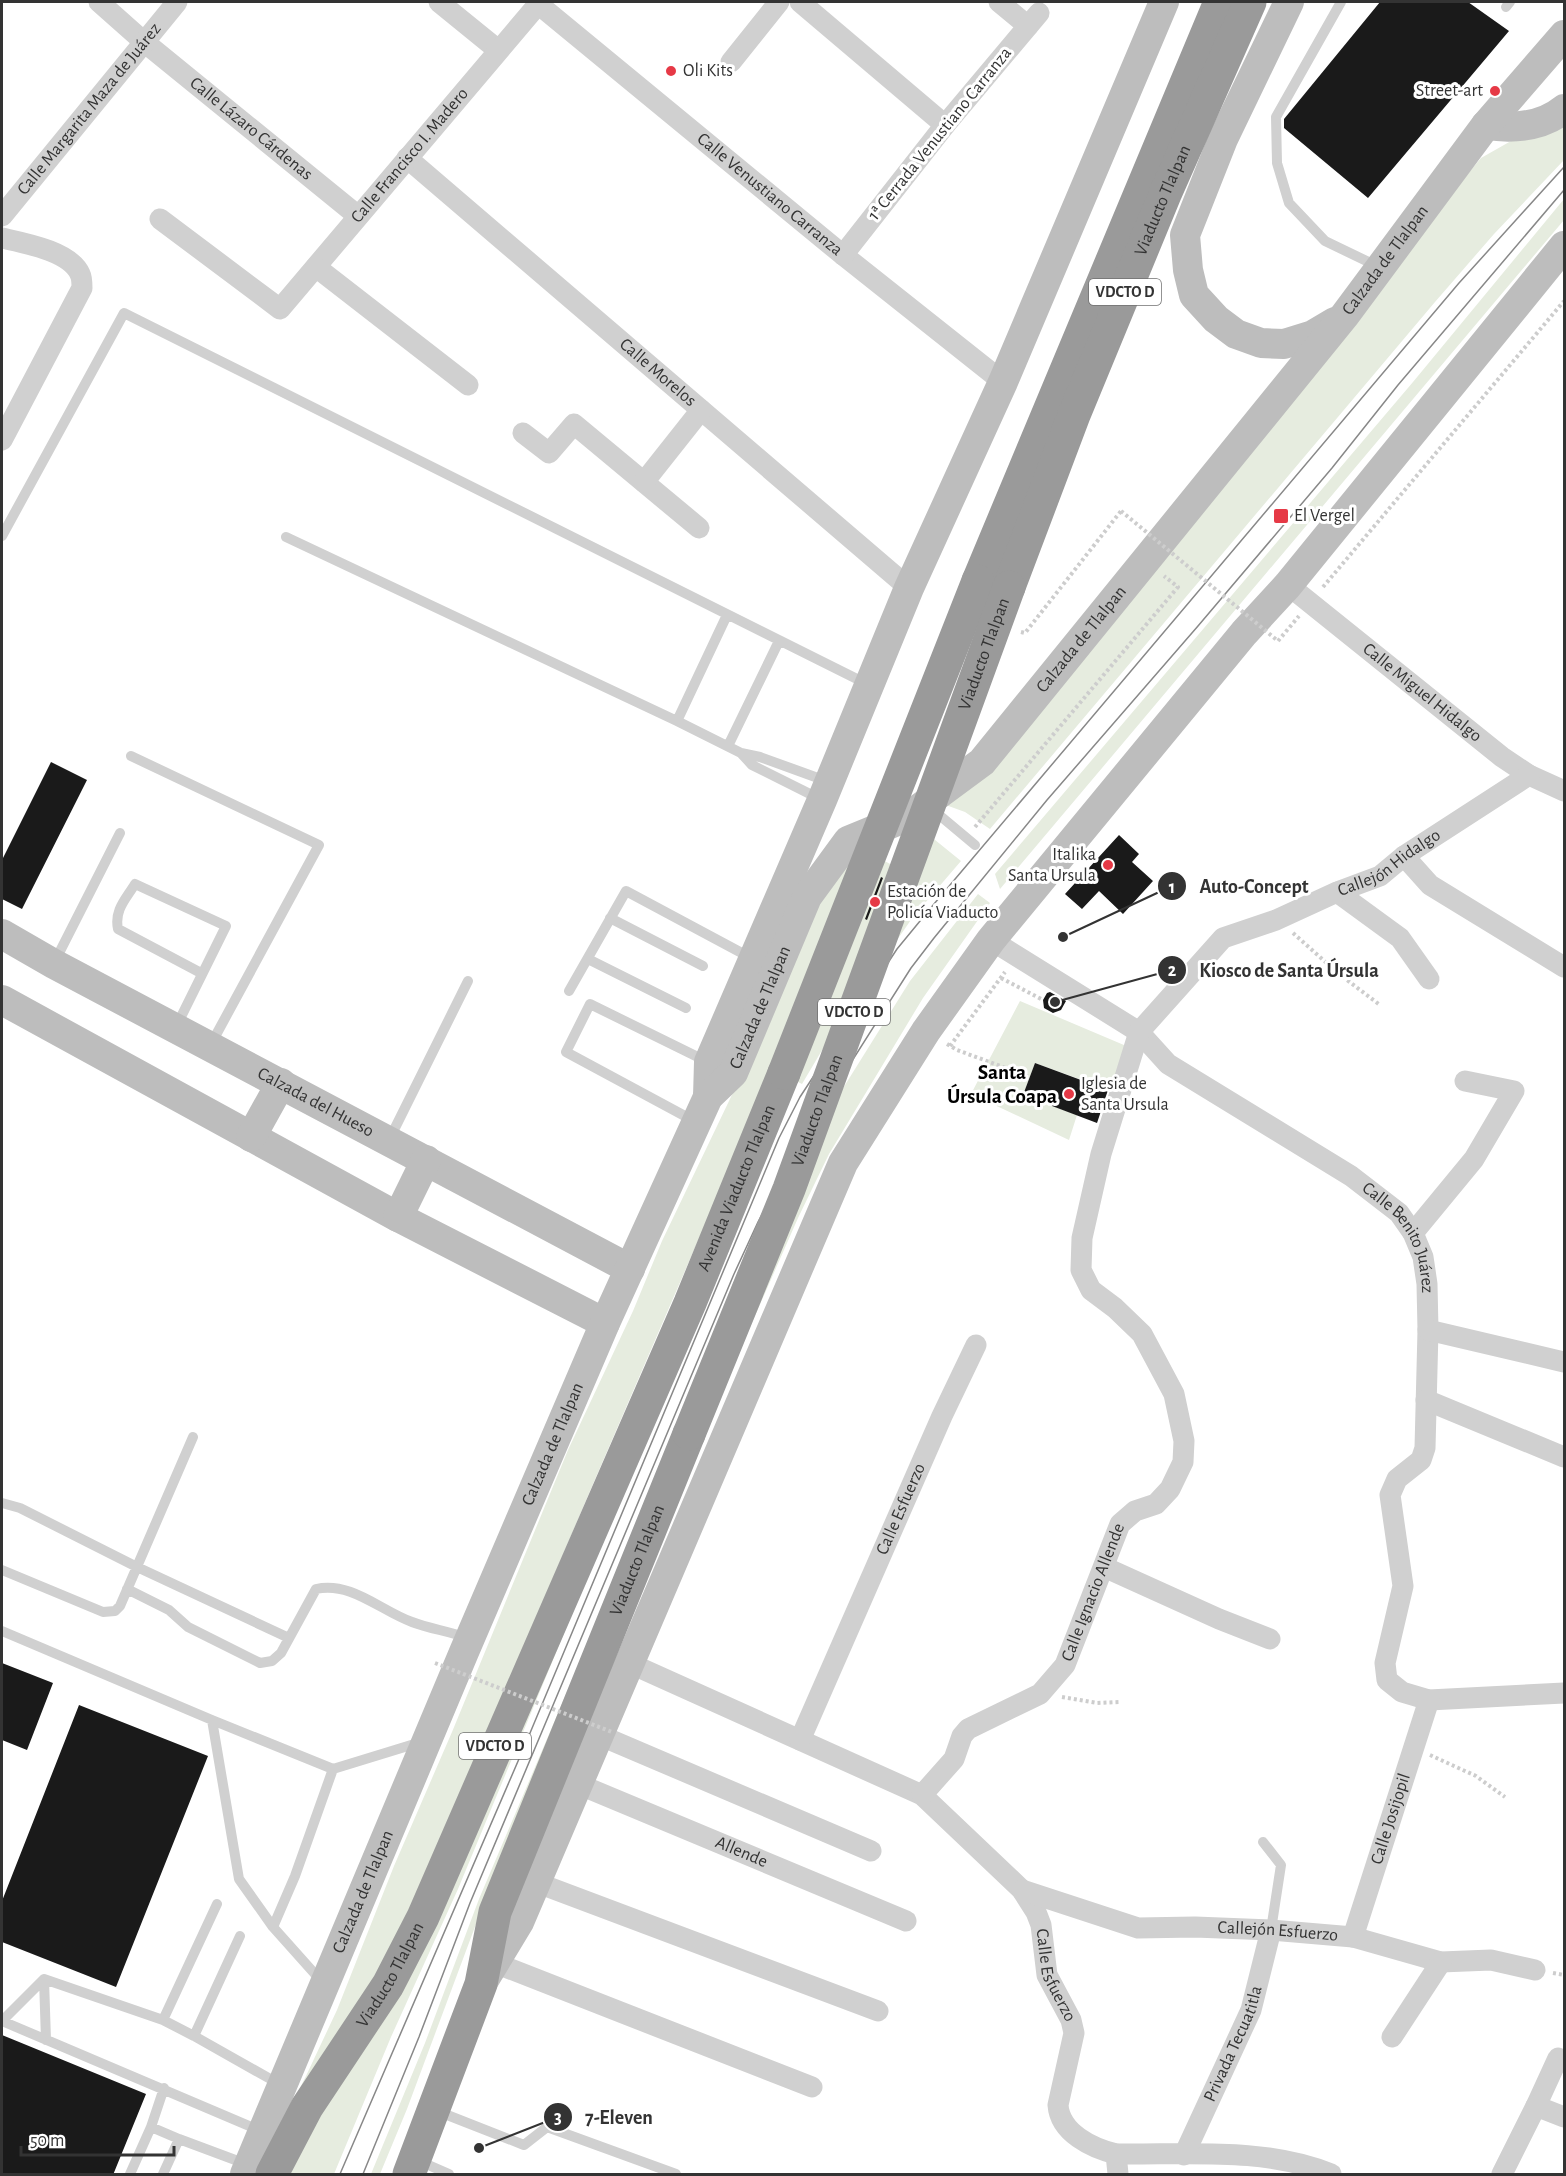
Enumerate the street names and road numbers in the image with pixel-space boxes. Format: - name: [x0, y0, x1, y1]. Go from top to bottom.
- street label: Calle Margarita Maza de Juárez: [14, 20, 165, 198]
- street label: 1ª Cerrada Venustiano Carranza: [865, 44, 1015, 224]
- street label: Calle Lázaro Cárdenas: [186, 74, 316, 184]
- street label: Calle Francisco I. Madero: [348, 84, 472, 227]
- street label: Calle Venustiano Carranza: [694, 130, 846, 260]
- street label: Viaducto Tlalpan: [1132, 143, 1194, 258]
- street label: Calzada de Tlalpan: [1339, 202, 1432, 319]
- road number: VDCTO D: [1089, 279, 1161, 305]
- street label: Calle Morelos: [616, 335, 699, 410]
- street label: Calzada de Tlalpan: [1033, 583, 1130, 696]
- street label: Viaducto Tlalpan: [956, 596, 1013, 713]
- street label: Calle Miguel Hidalgo: [1359, 640, 1485, 746]
- street label: Callejón Hidalgo: [1335, 826, 1444, 900]
- street label: Calzada de Tlalpan: [727, 943, 794, 1072]
- road number: VDCTO D: [818, 999, 890, 1025]
- street label: Viaducto Tlalpan: [789, 1052, 846, 1169]
- street label: Calzada del Hueso: [254, 1064, 377, 1141]
- street label: Avenida Viaducto Tlalpan: [695, 1102, 779, 1274]
- street label: Calle Benito Juárez: [1359, 1179, 1436, 1293]
- street label: Calzada de Tlalpan: [519, 1380, 587, 1508]
- street label: Calle Esfuerzo: [873, 1461, 929, 1558]
- street label: Viaducto Tlalpan: [607, 1502, 668, 1618]
- street label: Calle Ignacio Allende: [1058, 1521, 1128, 1664]
- road number: VDCTO D: [459, 1733, 531, 1759]
- street label: Calle Josijopil: [1368, 1771, 1414, 1867]
- street label: Calzada de Tlalpan: [330, 1828, 397, 1956]
- street label: Allende: [713, 1833, 770, 1871]
- street label: Callejón Esfuerzo: [1217, 1919, 1339, 1945]
- street label: Viaducto Tlalpan: [353, 1920, 428, 2031]
- street label: Calle Esfuerzo: [1033, 1928, 1079, 2025]
- street label: Privada Tecuatitla: [1201, 1984, 1266, 2105]

